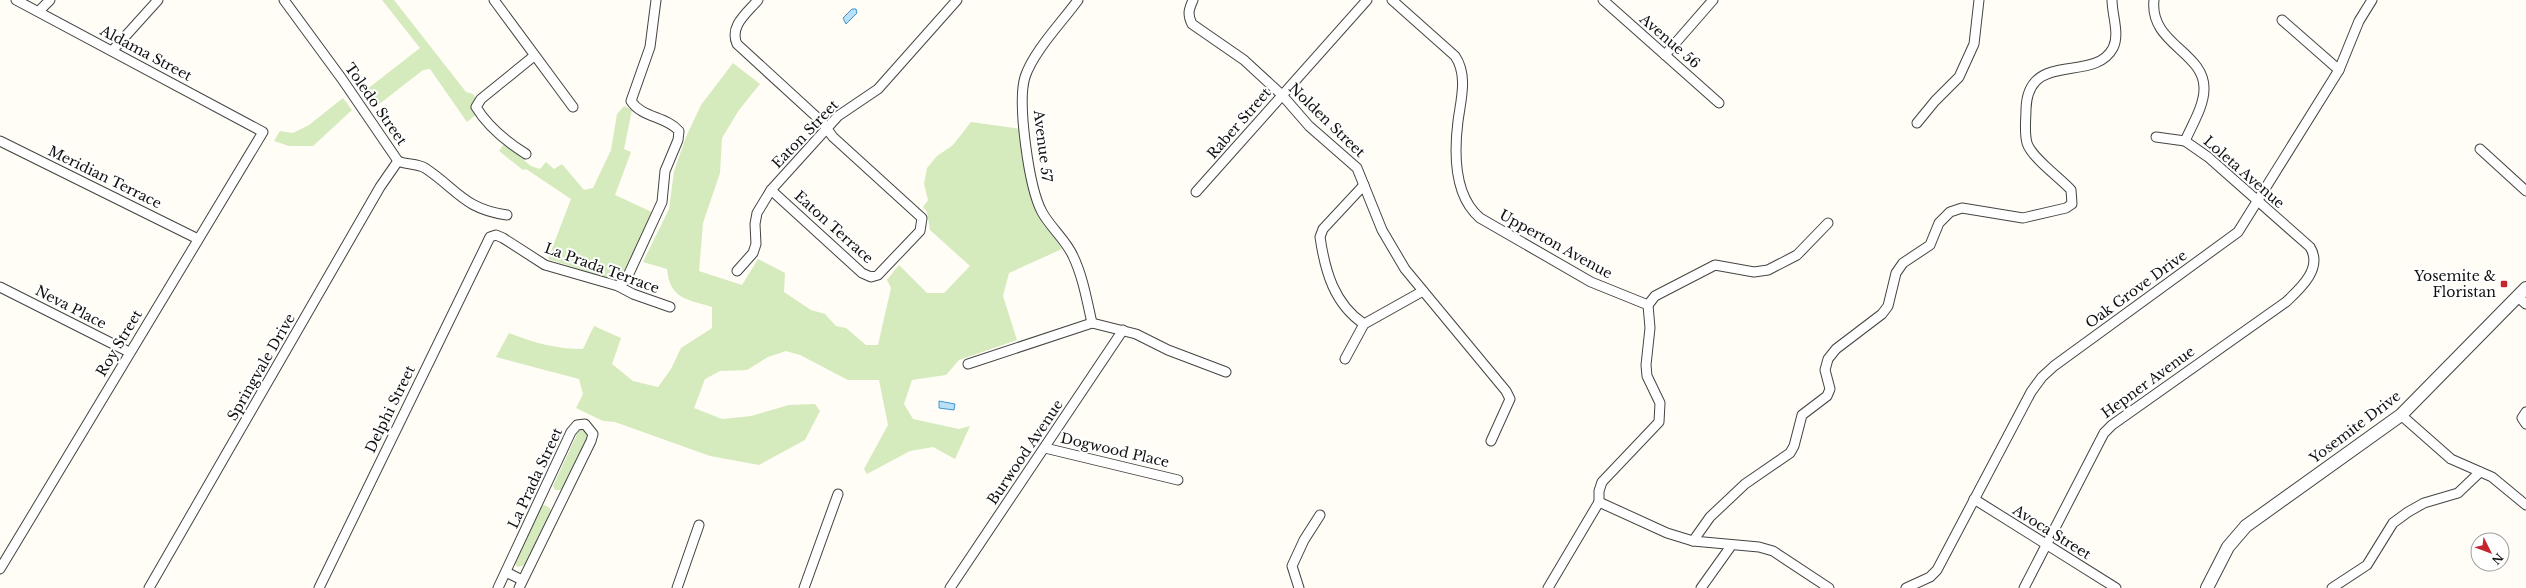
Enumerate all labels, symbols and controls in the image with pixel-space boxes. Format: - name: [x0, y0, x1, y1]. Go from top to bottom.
- street label: Avenue 56: [1635, 9, 1704, 72]
- street label: Aldama Street: [96, 21, 196, 85]
- street label: Toledo Street: [341, 59, 411, 149]
- street label: Nolden Street: [1285, 79, 1369, 161]
- street label: Raber Street: [1203, 83, 1275, 162]
- street label: Eaton Street: [768, 96, 843, 172]
- street label: Avenue 57: [1030, 108, 1056, 184]
- street label: Loleta Avenue: [2200, 132, 2288, 212]
- street label: Meridian Terrace: [45, 142, 165, 212]
- street label: Eaton Terrace: [791, 187, 877, 267]
- street label: Upperton Avenue: [1496, 206, 1616, 282]
- street label: La Prada Terrace: [542, 239, 662, 297]
- street label: Oak Grove Drive: [2082, 246, 2190, 332]
- place label: Yosemite & Floristan: [2413, 267, 2496, 301]
- marker: Yosemite & Floristan: [2499, 279, 2509, 289]
- street label: Neva Place: [32, 281, 110, 333]
- street label: Roy Street: [92, 306, 146, 380]
- street label: Springvale Drive: [223, 310, 299, 424]
- street label: Hepner Avenue: [2098, 342, 2198, 422]
- street label: Delphi Street: [361, 362, 419, 456]
- street label: Yosemite Drive: [2305, 387, 2404, 468]
- street label: Burwood Avenue: [983, 396, 1067, 508]
- street label: La Prada Street: [504, 424, 566, 531]
- street label: Dogwood Place: [1059, 429, 1171, 471]
- street label: Avoca Street: [2009, 500, 2095, 563]
- north arrow: [2470, 532, 2510, 572]
- text: N: [2488, 550, 2506, 568]

